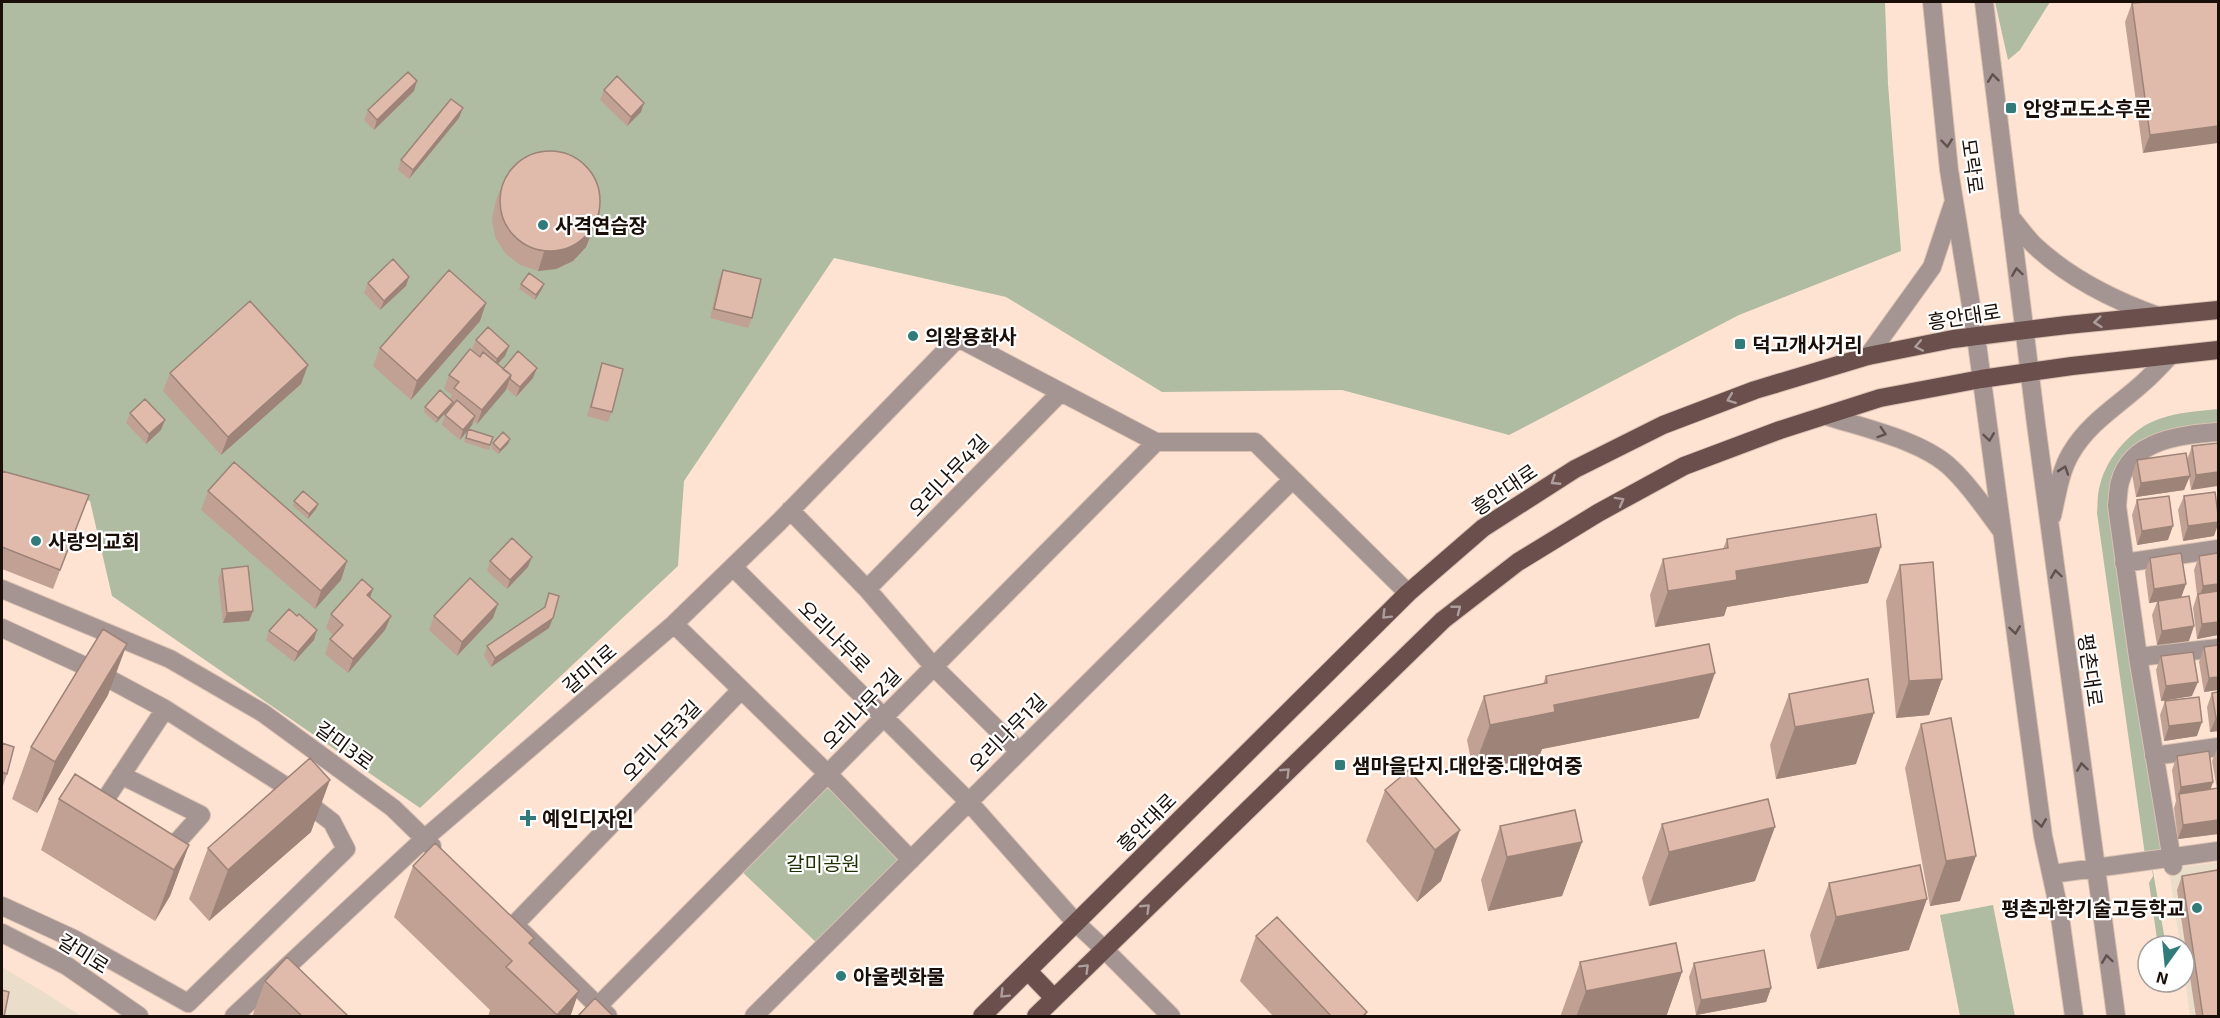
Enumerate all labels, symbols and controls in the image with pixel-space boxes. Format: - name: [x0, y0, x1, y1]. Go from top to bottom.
- one-way arrow: [1987, 74, 2000, 83]
- place label: 안양교도소후문: [2023, 96, 2152, 120]
- marker: 안양교도소후문: [2004, 101, 2018, 115]
- street label: 모락로: [1957, 137, 1989, 195]
- one-way arrow: [1940, 139, 1952, 148]
- place label: 사격연습장: [555, 213, 647, 237]
- marker: 사격연습장: [536, 218, 550, 232]
- one-way arrow: [2011, 267, 2023, 276]
- street label: 흥안대로: [1926, 298, 2002, 334]
- one-way arrow: [2093, 315, 2102, 328]
- place label: 의왕용화사: [925, 324, 1017, 348]
- marker: 의왕용화사: [906, 329, 920, 343]
- place label: 덕고개사거리: [1752, 332, 1862, 356]
- marker: 덕고개사거리: [1733, 337, 1747, 351]
- one-way arrow: [1914, 339, 1924, 352]
- one-way arrow: [1726, 392, 1737, 404]
- one-way arrow: [1876, 426, 1887, 439]
- street label: 오리나무4길: [903, 429, 993, 521]
- one-way arrow: [1982, 432, 1994, 441]
- street label: 흥안대로: [1467, 458, 1541, 520]
- one-way arrow: [2057, 465, 2070, 476]
- one-way arrow: [1551, 474, 1561, 486]
- one-way arrow: [1614, 497, 1624, 508]
- place label: 사랑의교회: [48, 529, 140, 553]
- marker: 사랑의교회: [29, 534, 43, 548]
- one-way arrow: [2050, 569, 2063, 578]
- street label: 오리나무로: [794, 595, 876, 677]
- one-way arrow: [1451, 605, 1462, 616]
- one-way arrow: [1382, 607, 1393, 618]
- one-way arrow: [2009, 625, 2021, 635]
- street label: 평촌대로: [2074, 632, 2108, 708]
- street label: 갈미1로: [557, 638, 621, 698]
- street label: 오리나무2길: [817, 663, 905, 753]
- street label: 오리나무1길: [963, 688, 1051, 776]
- street label: 오리나무3길: [617, 695, 705, 785]
- street label: 갈미3로: [311, 716, 379, 774]
- place label: 샘마을단지.대안중.대안여중: [1352, 753, 1583, 777]
- marker: 샘마을단지.대안중.대안여중: [1333, 758, 1347, 772]
- one-way arrow: [2076, 762, 2088, 771]
- one-way arrow: [1279, 768, 1289, 779]
- street label: 흥안대로: [1111, 787, 1181, 857]
- place label: 예인디자인: [542, 806, 634, 830]
- marker: 예인디자인: [519, 809, 537, 827]
- one-way arrow: [2035, 819, 2047, 828]
- park label: 갈미공원: [786, 851, 860, 875]
- place label: 평촌과학기술고등학교: [2001, 896, 2185, 920]
- marker: 평촌과학기술고등학교: [2190, 901, 2204, 915]
- one-way arrow: [1139, 904, 1149, 915]
- street label: 갈미로: [54, 928, 114, 978]
- north arrow: [2136, 934, 2196, 994]
- one-way arrow: [2102, 954, 2114, 963]
- place label: 아울렛화물: [853, 964, 945, 988]
- one-way arrow: [1077, 964, 1088, 975]
- text: N: [2154, 968, 2170, 990]
- marker: 아울렛화물: [834, 969, 848, 983]
- one-way arrow: [1001, 987, 1012, 998]

